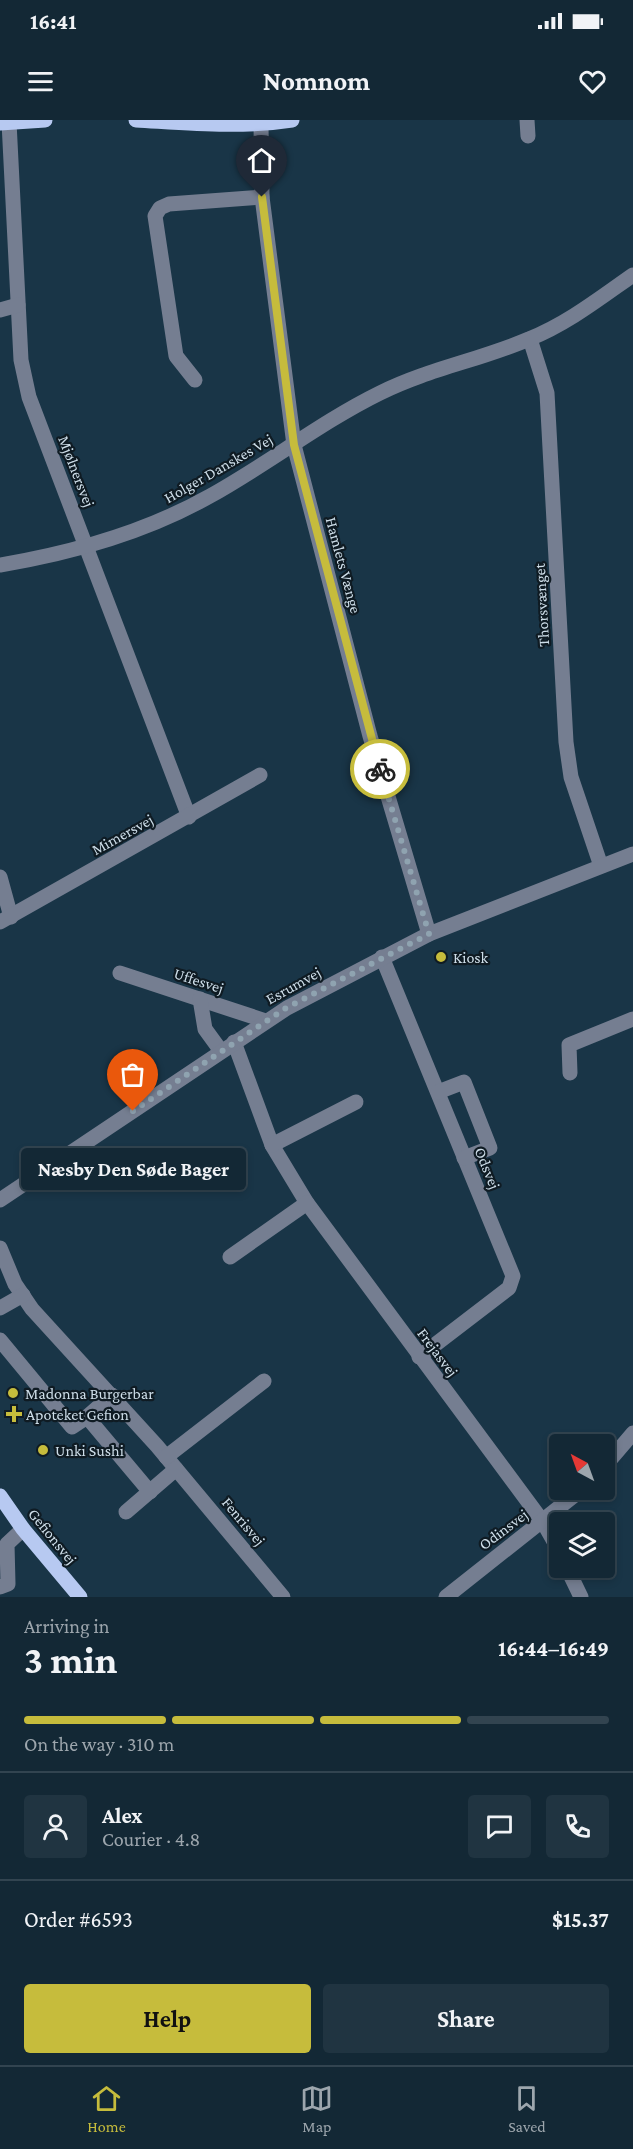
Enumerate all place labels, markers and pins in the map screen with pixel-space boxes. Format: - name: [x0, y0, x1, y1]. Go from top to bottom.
- pin: [236, 135, 287, 197]
- place label: Kiosk: [453, 949, 489, 966]
- marker: Kiosk: [434, 950, 448, 964]
- pin: [107, 1049, 158, 1111]
- callout: Næsby Den Søde Bager: [21, 1147, 246, 1189]
- place label: Madonna Burgerbar: [25, 1385, 154, 1403]
- marker: Madonna Burgerbar: [6, 1386, 20, 1400]
- place label: Apoteket Gefion: [26, 1406, 129, 1424]
- marker: Apoteket Gefion: [7, 1407, 21, 1421]
- place label: Unki Sushi: [55, 1442, 124, 1459]
- marker: Unki Sushi: [36, 1443, 50, 1457]

